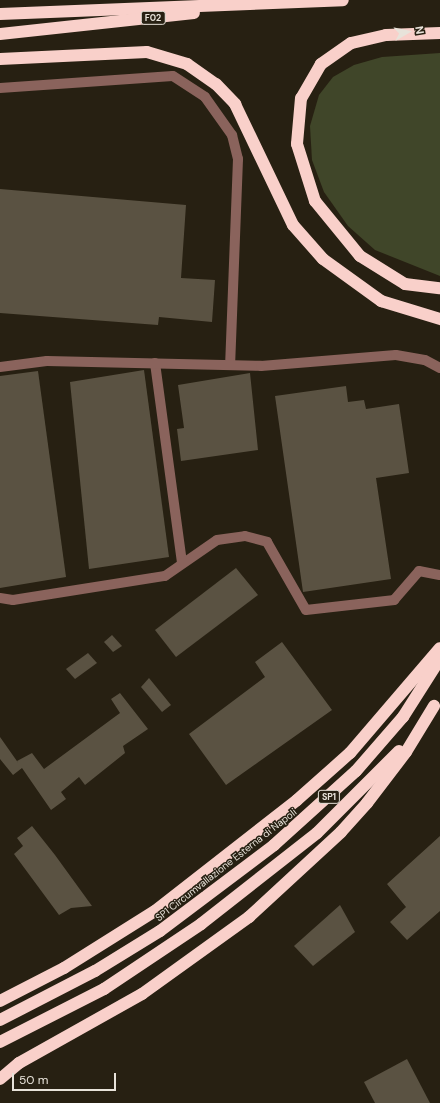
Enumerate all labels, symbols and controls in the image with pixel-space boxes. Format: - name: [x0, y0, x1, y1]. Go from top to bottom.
- road number: F02: [140, 11, 166, 25]
- north arrow: [388, 12, 428, 52]
- text: N: [412, 25, 427, 35]
- road number: SP1: [317, 790, 341, 804]
- street label: SP1 Circumvallazione Esterna di Napoli: [153, 806, 299, 924]
- scale bar: [14, 1065, 118, 1091]
- text: 50 m: [19, 1072, 48, 1088]

